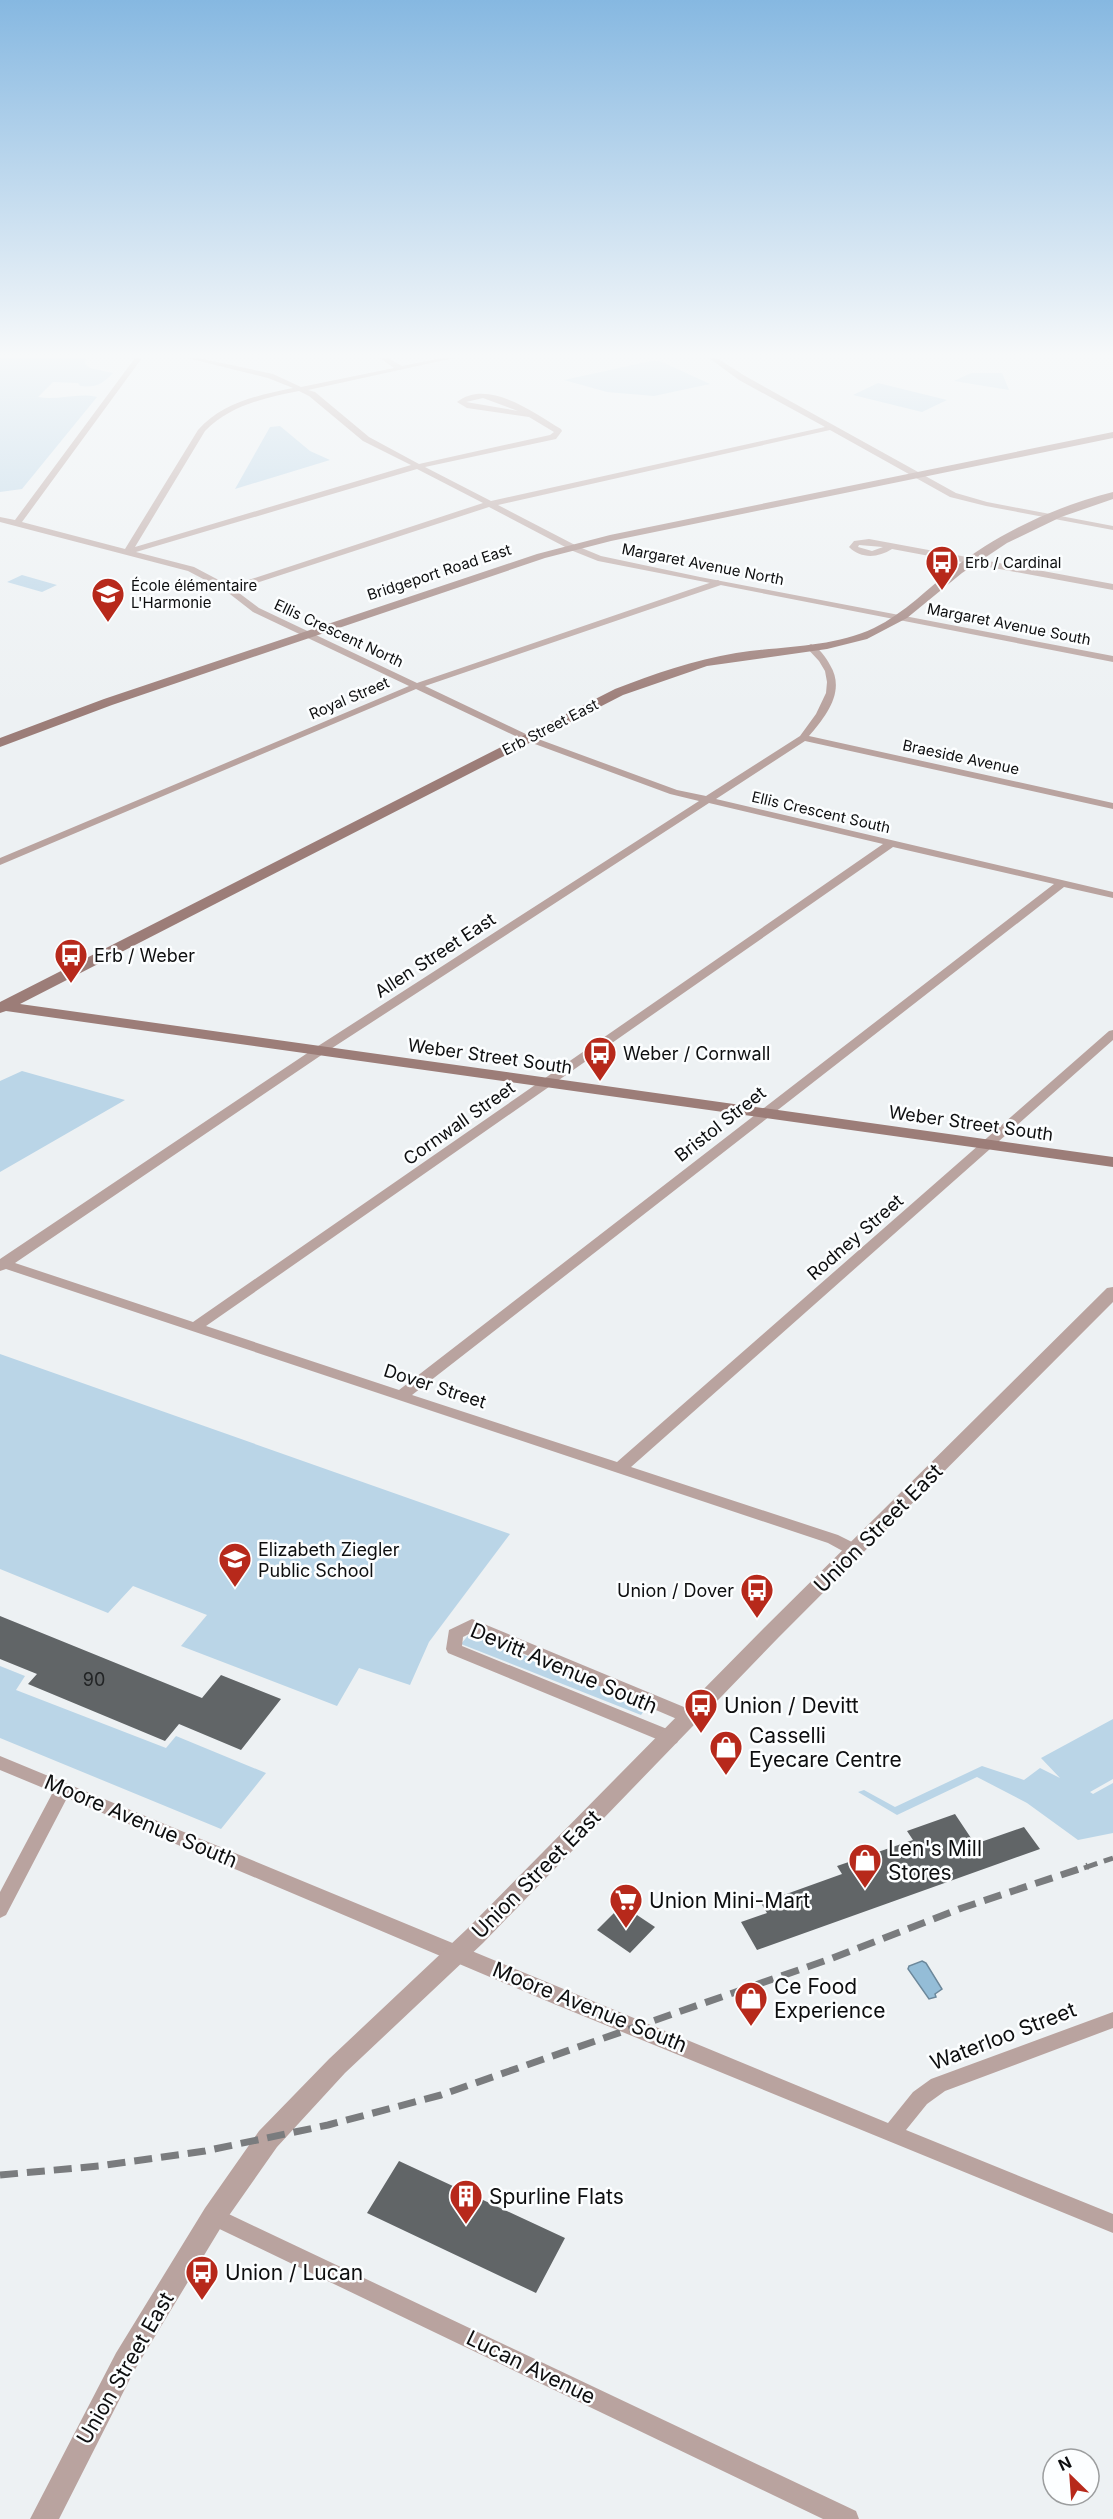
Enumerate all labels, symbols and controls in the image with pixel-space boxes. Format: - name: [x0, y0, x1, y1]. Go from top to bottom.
- street label: Margaret Avenue North: [620, 539, 786, 589]
- street label: Bridgeport Road East: [365, 540, 513, 604]
- bus stop icon: Erb / Cardinal: [924, 544, 960, 591]
- place label: Erb / Cardinal: [965, 553, 1061, 572]
- school or university icon: École élémentaire L'Harmonie: [90, 576, 126, 623]
- place label: École élémentaire L'Harmonie: [131, 576, 257, 612]
- street label: Ellis Crescent North: [271, 595, 407, 671]
- street label: Margaret Avenue South: [925, 599, 1093, 649]
- street label: Royal Street: [306, 673, 392, 723]
- street label: Erb Street East: [499, 695, 601, 759]
- street label: Braeside Avenue: [901, 735, 1021, 779]
- street label: Ellis Crescent South: [750, 787, 892, 837]
- street label: Allen Street East: [371, 908, 499, 1002]
- bus stop icon: Erb / Weber: [53, 937, 89, 984]
- place label: Erb / Weber: [94, 945, 195, 966]
- street label: Weber Street South: [406, 1034, 574, 1078]
- bus stop icon: Weber / Cornwall: [582, 1035, 618, 1082]
- place label: Weber / Cornwall: [623, 1043, 770, 1064]
- street label: Cornwall Street: [399, 1077, 519, 1169]
- street label: Bristol Street: [670, 1082, 770, 1166]
- street label: Weber Street South: [887, 1101, 1055, 1145]
- street label: Rodney Street: [803, 1190, 907, 1284]
- street label: Dover Street: [381, 1360, 489, 1412]
- street label: Union Street East: [809, 1458, 948, 1597]
- place label: Elizabeth Ziegler Public School: [258, 1539, 400, 1581]
- school or university icon: Elizabeth Ziegler Public School: [217, 1541, 253, 1588]
- bus stop icon: Union / Dover: [739, 1572, 775, 1619]
- place label: Union / Dover: [617, 1580, 734, 1601]
- street label: Devitt Avenue South: [467, 1617, 661, 1719]
- house number: 90: [83, 1669, 105, 1690]
- bus stop icon: Union / Devitt: [683, 1687, 719, 1734]
- place label: Union / Devitt: [724, 1693, 859, 1718]
- place label: Casselli Eyecare Centre: [749, 1723, 902, 1772]
- shop icon: Casselli Eyecare Centre: [708, 1729, 744, 1776]
- street label: Moore Avenue South: [41, 1769, 241, 1873]
- street label: Union Street East: [467, 1804, 606, 1943]
- place label: Len's Mill Stores: [888, 1836, 982, 1885]
- shop icon: Len's Mill Stores: [847, 1842, 883, 1889]
- supermarket icon: Union Mini-Mart: [608, 1882, 644, 1929]
- place label: Union Mini-Mart: [649, 1888, 810, 1913]
- street label: Moore Avenue South: [489, 1957, 691, 2057]
- place label: Ce Food Experience: [774, 1974, 885, 2023]
- shop icon: Ce Food Experience: [733, 1980, 769, 2027]
- street label: Waterloo Street: [927, 1997, 1079, 2075]
- building icon: Spurline Flats: [448, 2178, 484, 2225]
- place label: Spurline Flats: [489, 2184, 624, 2209]
- bus stop icon: Union / Lucan: [184, 2254, 220, 2301]
- place label: Union / Lucan: [225, 2260, 363, 2285]
- street label: Union Street East: [71, 2287, 179, 2449]
- street label: Lucan Avenue: [462, 2325, 600, 2409]
- north arrow: [1041, 2447, 1101, 2507]
- text: N: [1055, 2452, 1074, 2475]

